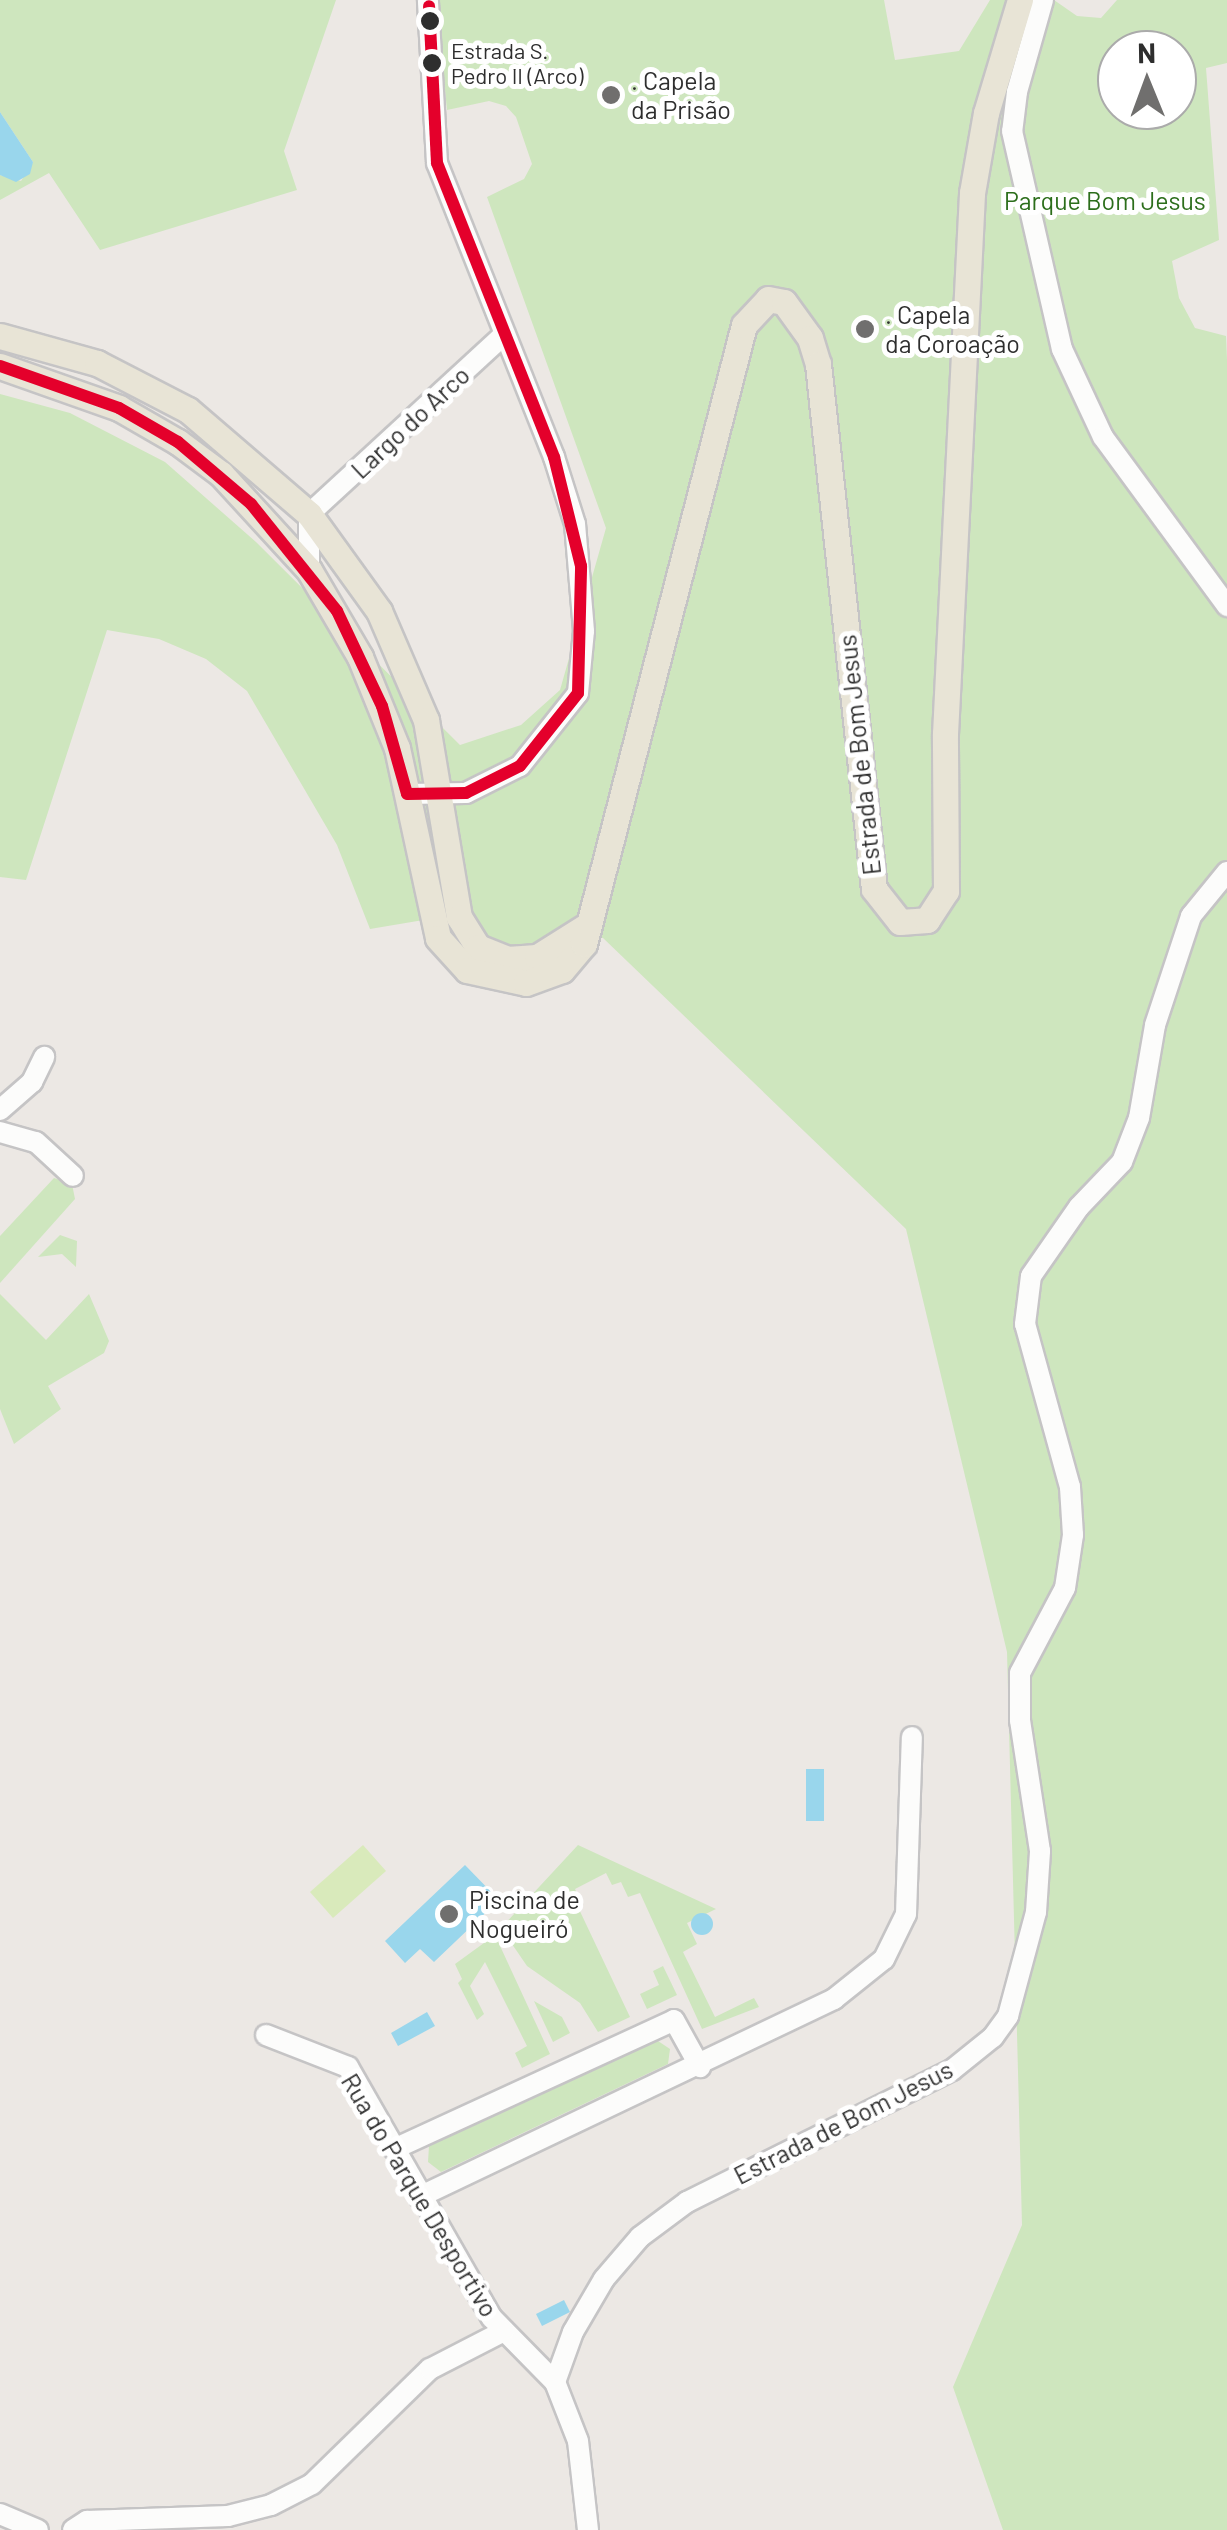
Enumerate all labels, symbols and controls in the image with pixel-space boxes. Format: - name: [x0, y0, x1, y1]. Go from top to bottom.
- unlabelled marker: [420, 11, 440, 31]
- north arrow: [1097, 30, 1197, 130]
- text: N: [1137, 35, 1156, 69]
- place label: Estrada S. Pedro II (Arco): [451, 37, 584, 88]
- marker: Estrada S. Pedro II (Arco): [422, 53, 442, 73]
- place label: . Capela da Prisão: [631, 66, 731, 125]
- marker: . Capela da Prisão: [600, 84, 622, 106]
- park label: Parque Bom Jesus: [1004, 185, 1206, 215]
- place label: . Capela da Coroação: [885, 300, 1020, 359]
- marker: . Capela da Coroação: [854, 318, 876, 340]
- street label: Largo do Arco: [345, 360, 475, 484]
- street label: Estrada de Bom Jesus: [831, 633, 887, 877]
- place label: Piscina de Nogueiró: [469, 1885, 580, 1944]
- marker: Piscina de Nogueiró: [438, 1903, 460, 1925]
- street label: Estrada de Bom Jesus: [729, 2054, 957, 2190]
- street label: Rua do Parque Desportivo: [335, 2068, 505, 2322]

